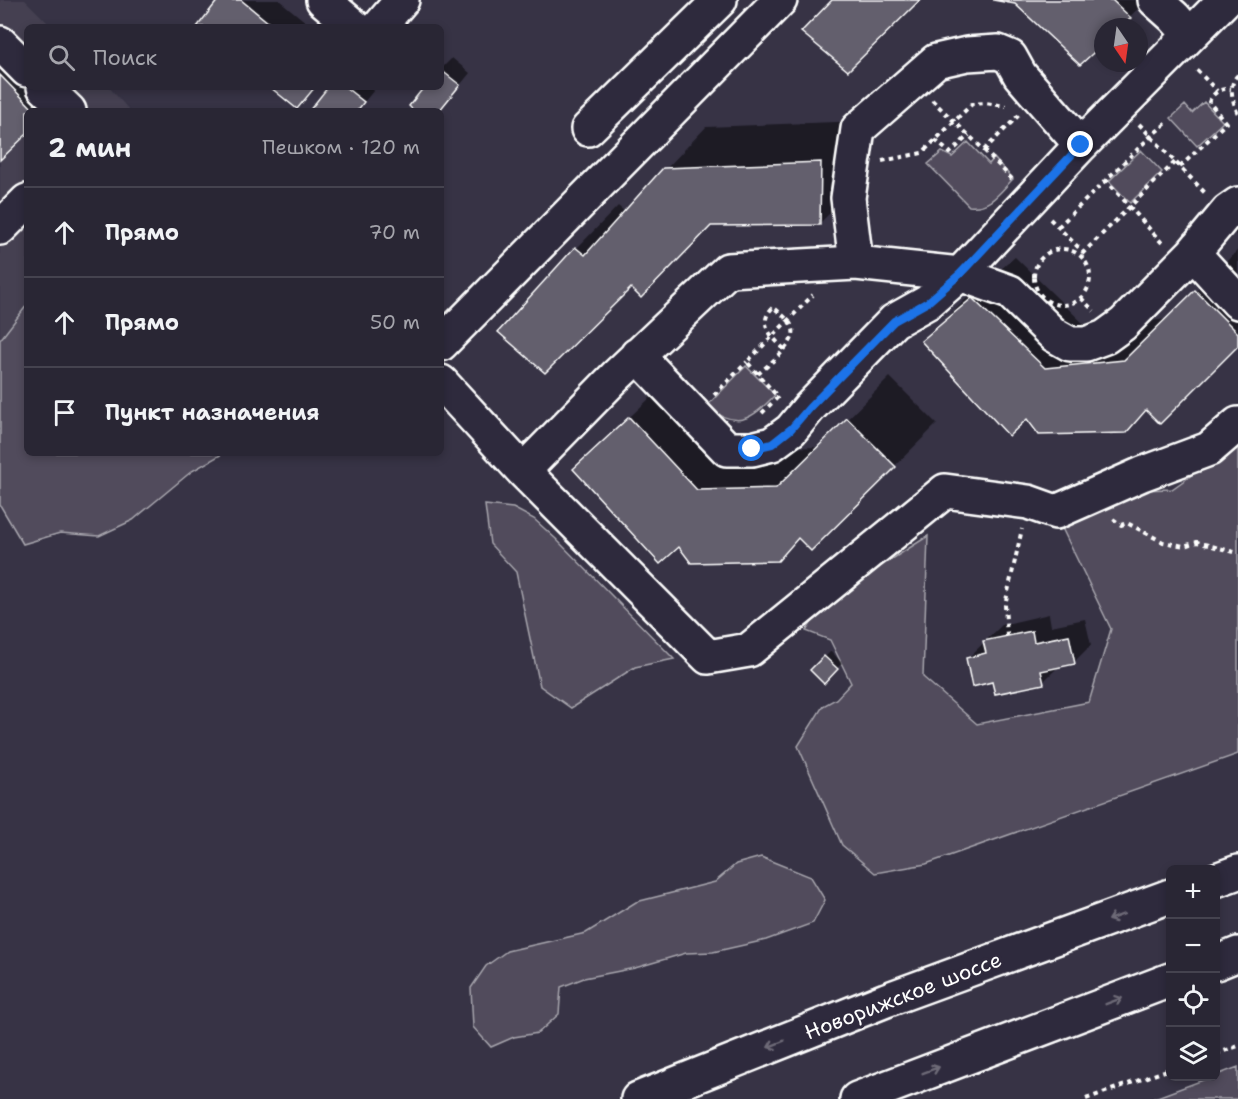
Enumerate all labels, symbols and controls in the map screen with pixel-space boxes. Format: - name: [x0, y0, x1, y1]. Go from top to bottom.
- north arrow: [1094, 18, 1148, 72]
- search box: [24, 24, 444, 90]
- icon: search: [45, 41, 78, 74]
- text: Поиск: [93, 43, 157, 72]
- text: 2 мин: [48, 130, 131, 165]
- route end: [1067, 131, 1093, 157]
- text: Пешком · 120 m: [262, 134, 420, 160]
- icon: ahead: [48, 216, 81, 249]
- text: Прямо: [105, 218, 179, 247]
- text: 70 m: [368, 219, 420, 245]
- icon: ahead: [48, 306, 81, 339]
- text: Прямо: [105, 308, 179, 337]
- text: 50 m: [370, 309, 420, 335]
- icon: arrive: [48, 396, 81, 429]
- text: Пункт назначения: [105, 398, 319, 427]
- route start: [738, 435, 764, 461]
- map controls: [1166, 865, 1220, 1081]
- button: +: [1166, 865, 1220, 919]
- one-way arrow: [1107, 912, 1125, 923]
- button: −: [1166, 919, 1220, 973]
- street label: Новорижское шоссе: [801, 946, 1005, 1046]
- button: locate: [1166, 973, 1220, 1027]
- one-way arrow: [1104, 995, 1122, 1006]
- button: layers: [1166, 1027, 1220, 1081]
- one-way arrow: [767, 1039, 786, 1050]
- one-way arrow: [922, 1064, 940, 1075]

